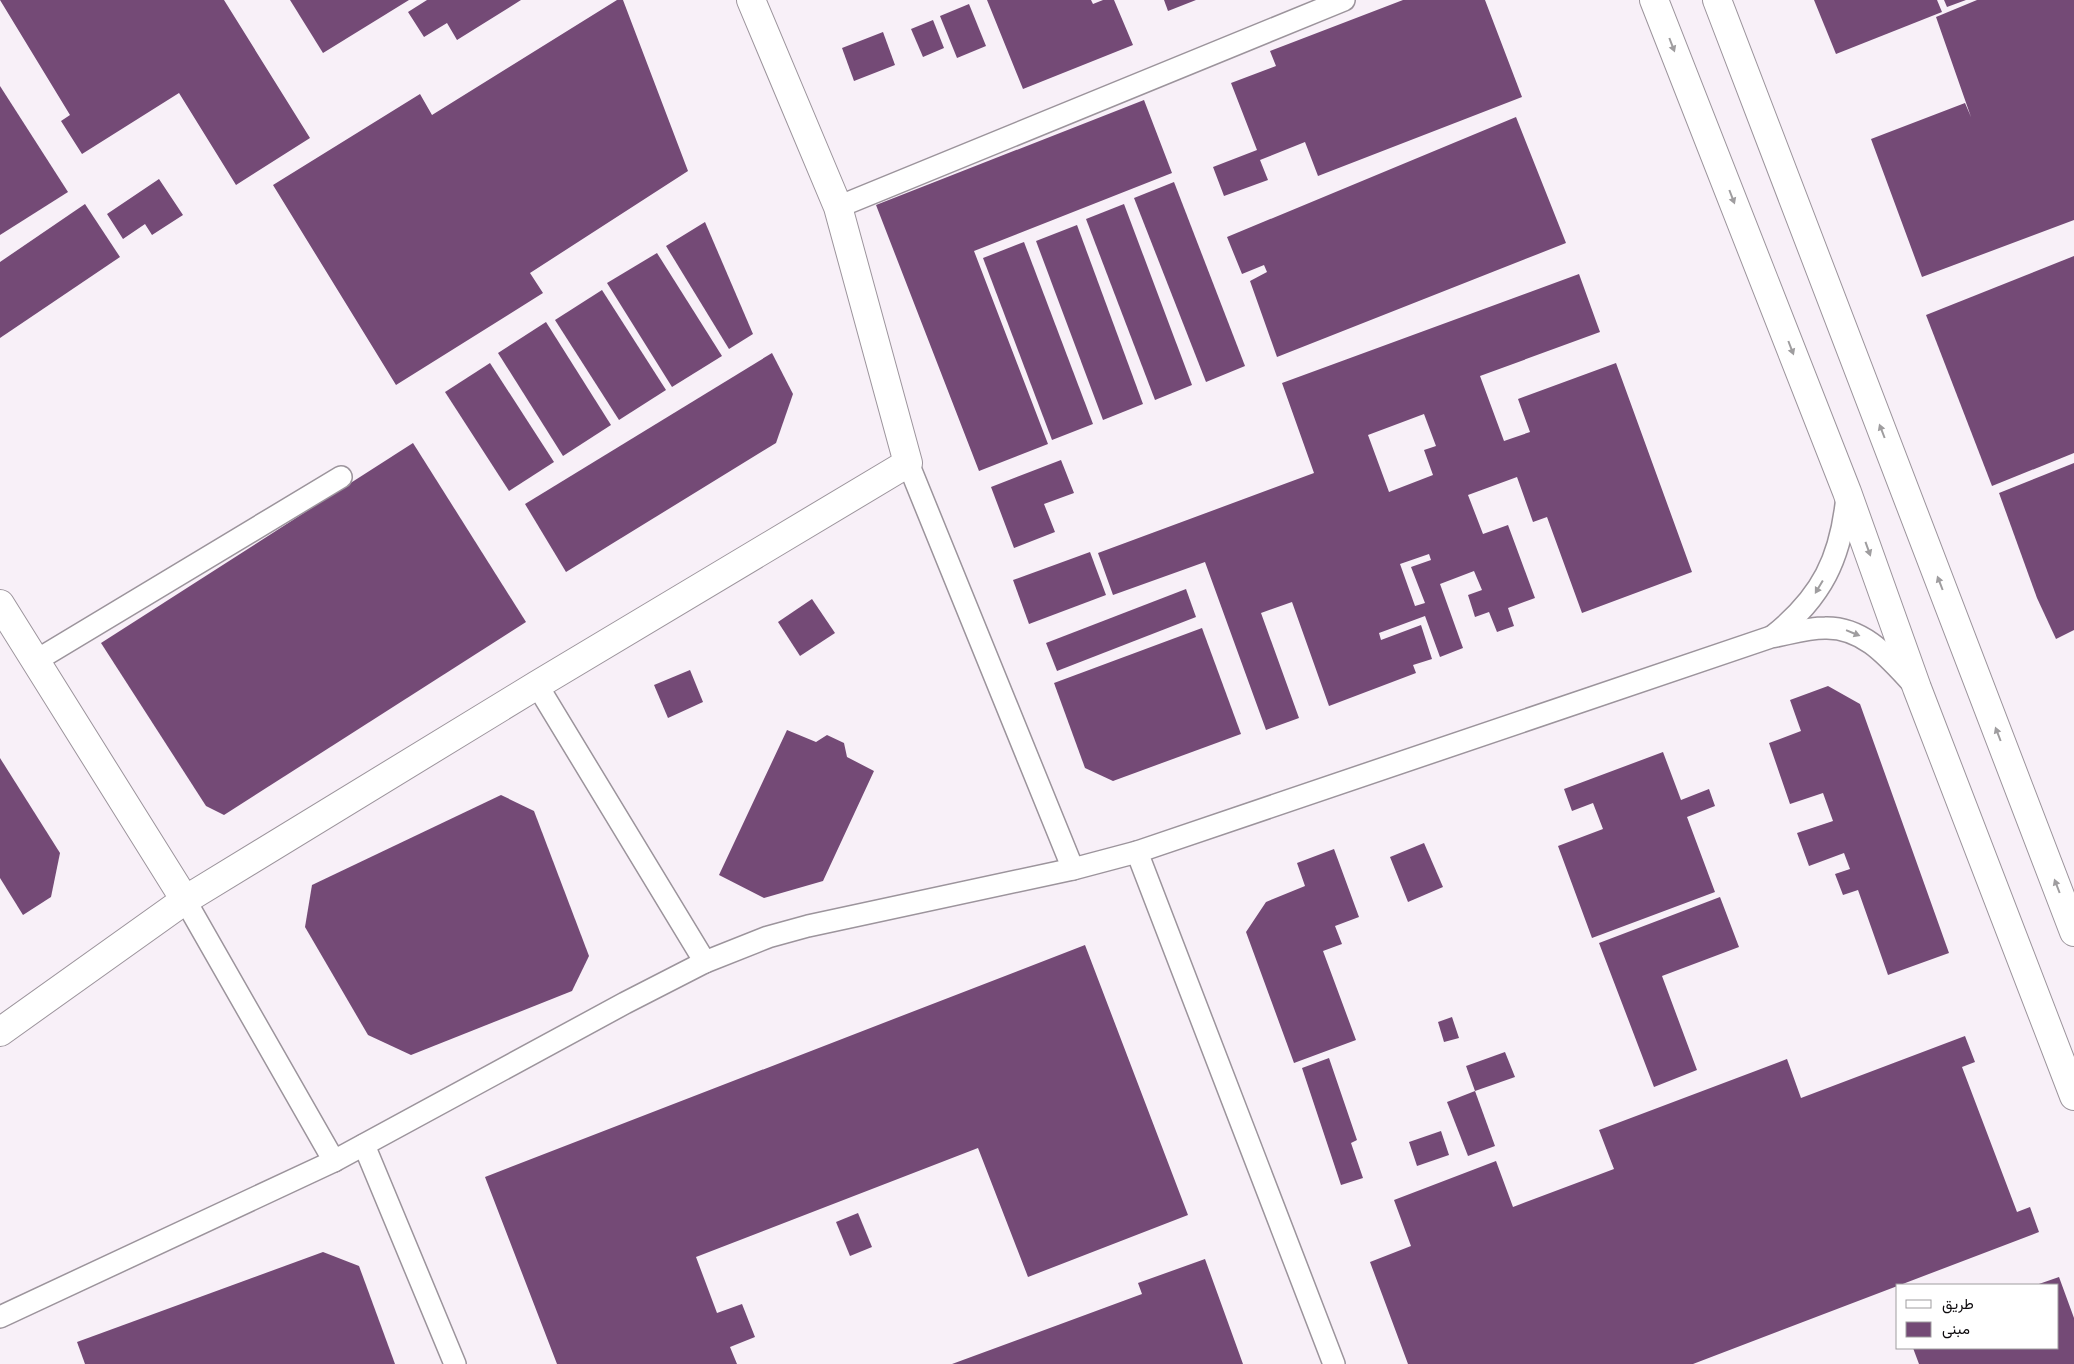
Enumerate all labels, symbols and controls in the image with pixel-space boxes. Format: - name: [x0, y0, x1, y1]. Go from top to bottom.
- one-way arrow: [1669, 38, 1676, 53]
- one-way arrow: [1728, 190, 1736, 204]
- one-way arrow: [1787, 341, 1795, 356]
- one-way arrow: [1878, 423, 1886, 438]
- one-way arrow: [1864, 542, 1872, 557]
- one-way arrow: [1936, 575, 1943, 590]
- one-way arrow: [1814, 581, 1824, 594]
- one-way arrow: [1846, 630, 1860, 638]
- one-way arrow: [1994, 727, 2002, 741]
- one-way arrow: [2052, 879, 2060, 893]
- legend: [1896, 1284, 2059, 1349]
- text: طريق: [1942, 1295, 1974, 1314]
- text: مبنى: [1942, 1320, 1970, 1339]

